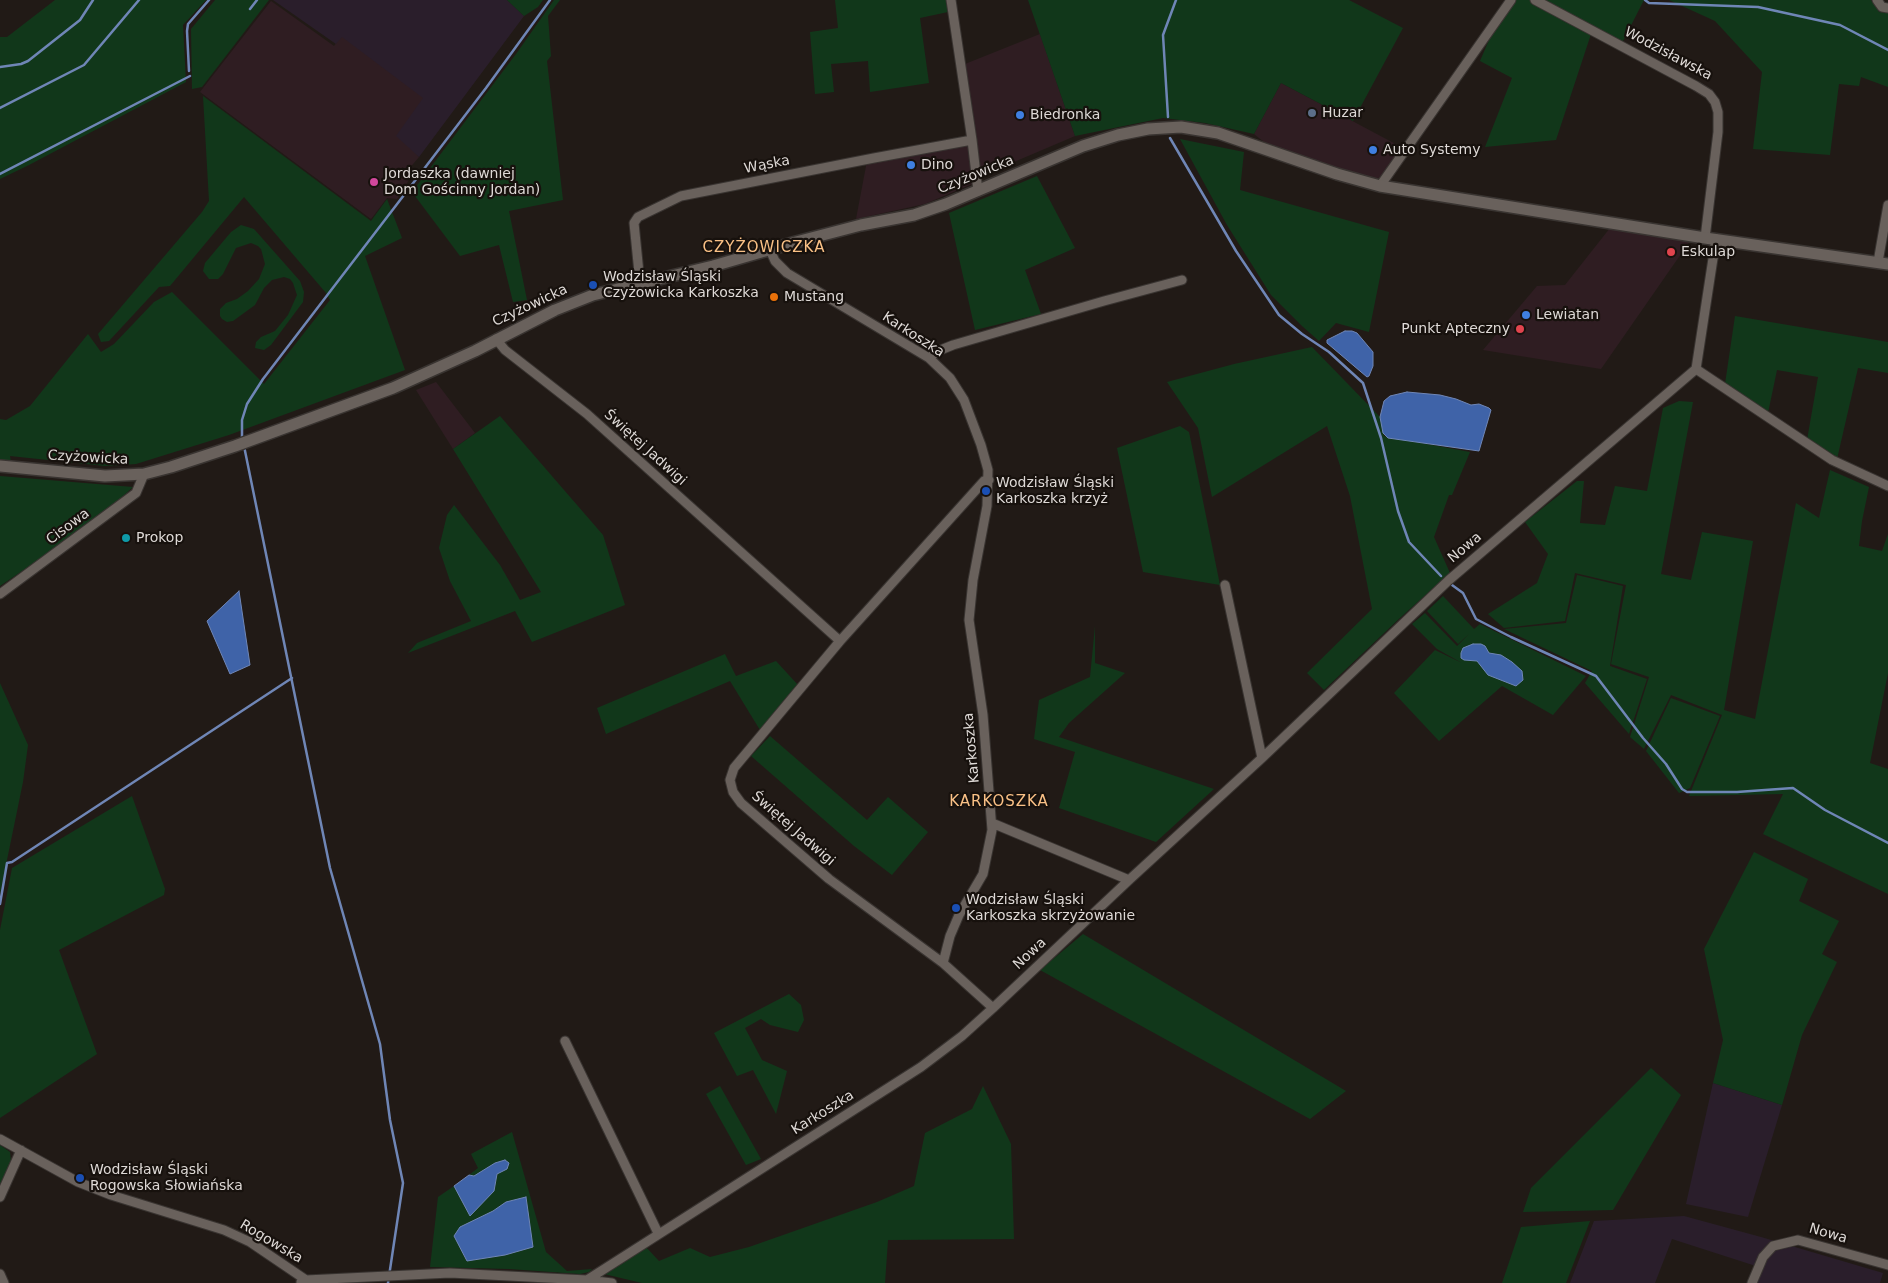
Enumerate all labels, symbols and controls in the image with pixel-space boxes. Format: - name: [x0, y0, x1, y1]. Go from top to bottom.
- street label: Wodzisławska: [1621, 24, 1715, 84]
- place label: Huzar: [1322, 105, 1363, 121]
- place label: Biedronka: [1030, 107, 1100, 123]
- marker: Huzar: [1306, 107, 1318, 119]
- marker: Biedronka: [1014, 109, 1026, 121]
- place label: Auto Systemy: [1383, 142, 1480, 158]
- marker: Auto Systemy: [1367, 144, 1379, 156]
- street label: Wąska: [743, 152, 791, 178]
- street label: Czyżowicka: [935, 152, 1017, 198]
- place label: Dino: [921, 157, 953, 173]
- marker: Dino: [905, 159, 917, 171]
- place label: Jordaszka (dawniej Dom Gościnny Jordan): [384, 166, 540, 198]
- marker: Jordaszka (dawniej Dom Gościnny Jordan): [368, 176, 380, 188]
- district label: CZYŻOWICZKA: [701, 239, 827, 257]
- place label: Eskulap: [1681, 244, 1735, 260]
- marker: Eskulap: [1665, 246, 1677, 258]
- place label: Wodzisław Śląski Czyżowicka Karkoszka: [603, 269, 759, 302]
- marker: Wodzisław Śląski Czyżowicka Karkoszka: [587, 279, 599, 291]
- street label: Czyżowicka: [490, 281, 570, 331]
- place label: Mustang: [784, 289, 844, 305]
- marker: Mustang: [768, 291, 780, 303]
- place label: Lewiatan: [1536, 307, 1599, 323]
- street label: Karkoszka: [879, 309, 947, 361]
- marker: Lewiatan: [1520, 309, 1532, 321]
- place label: Punkt Apteczny: [1401, 321, 1510, 337]
- marker: Punkt Apteczny: [1514, 323, 1526, 335]
- street label: Świętej Jadwigi: [600, 407, 690, 489]
- street label: Czyżowicka: [47, 447, 129, 469]
- place label: Wodzisław Śląski Karkoszka krzyż: [996, 475, 1114, 508]
- marker: Wodzisław Śląski Karkoszka krzyż: [980, 485, 992, 497]
- street label: Cisowa: [43, 505, 93, 549]
- street label: Nowa: [1445, 529, 1485, 567]
- place label: Prokop: [136, 530, 183, 546]
- marker: Prokop: [120, 532, 132, 544]
- street label: Karkoszka: [961, 712, 983, 784]
- street label: Świętej Jadwigi: [748, 788, 838, 870]
- district label: KARKOSZKA: [948, 793, 1050, 811]
- place label: Wodzisław Śląski Karkoszka skrzyżowanie: [966, 892, 1135, 924]
- marker: Wodzisław Śląski Karkoszka skrzyżowanie: [950, 902, 962, 914]
- street label: Nowa: [1010, 935, 1050, 973]
- street label: Karkoszka: [789, 1087, 857, 1139]
- place label: Wodzisław Śląski Rogowska Słowiańska: [90, 1162, 243, 1194]
- marker: Wodzisław Śląski Rogowska Słowiańska: [74, 1172, 86, 1184]
- street label: Rogowska: [237, 1217, 305, 1267]
- street label: Nowa: [1807, 1221, 1849, 1247]

